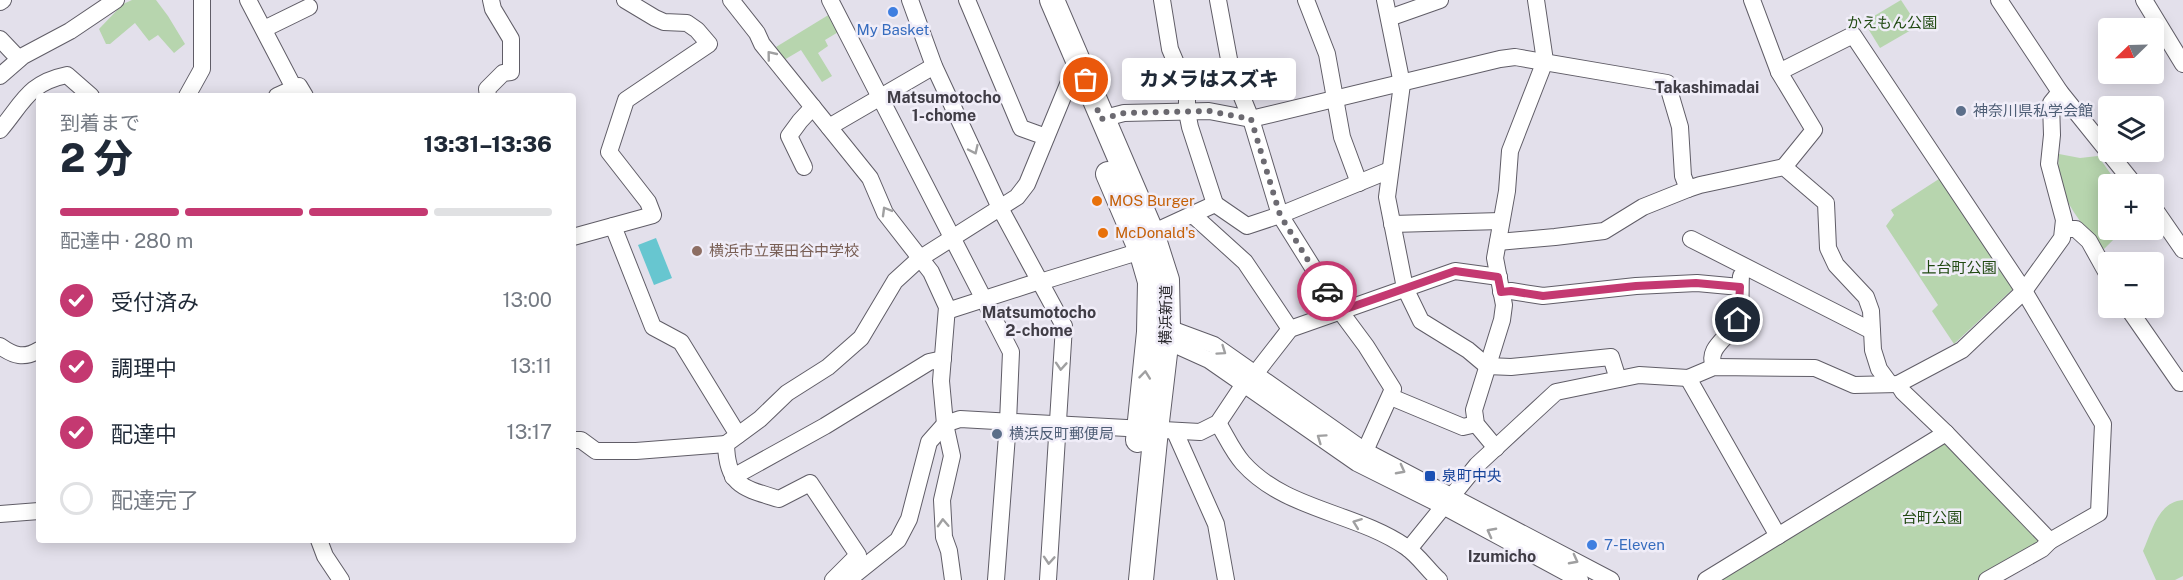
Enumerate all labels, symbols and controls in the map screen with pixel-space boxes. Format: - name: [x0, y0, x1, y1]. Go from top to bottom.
- marker: My Basket: [886, 5, 900, 19]
- park label: かえもん公園: [1847, 14, 1937, 31]
- north arrow: [2098, 18, 2164, 84]
- map controls: [2098, 18, 2164, 318]
- place label: My Basket: [857, 21, 930, 38]
- one-way arrow: [767, 51, 778, 62]
- pin: [1060, 54, 1111, 105]
- callout: カメラはスズキ: [1122, 59, 1296, 101]
- icon: bag: [1069, 63, 1102, 96]
- text: カメラはスズキ: [1139, 67, 1279, 91]
- district label: Takashimadai: [1655, 78, 1759, 97]
- district label: Matsumotocho 1-chome: [887, 88, 1001, 125]
- button: layers: [2098, 96, 2164, 162]
- place label: 神奈川県私学会館: [1973, 102, 2093, 119]
- marker: 神奈川県私学会館: [1954, 104, 1968, 118]
- text: 到着まで: [60, 111, 140, 135]
- text: 13:31–13:36: [424, 131, 552, 157]
- text: 2 分: [60, 135, 133, 181]
- one-way arrow: [966, 144, 978, 155]
- button: +: [2098, 174, 2164, 240]
- place label: MOS Burger: [1109, 192, 1195, 209]
- marker: MOS Burger: [1090, 194, 1104, 208]
- one-way arrow: [881, 207, 893, 217]
- place label: McDonald's: [1115, 224, 1195, 241]
- marker: McDonald's: [1096, 226, 1110, 240]
- text: 配達中 · 280 m: [60, 229, 193, 253]
- place label: 横浜市立栗田谷中学校: [709, 242, 859, 259]
- marker: 横浜市立栗田谷中学校: [690, 244, 704, 258]
- button: −: [2098, 252, 2164, 318]
- park label: 上台町公園: [1921, 259, 1997, 276]
- courier: [1297, 261, 1357, 321]
- icon: car: [1311, 275, 1344, 308]
- icon: check: [60, 284, 93, 317]
- street label: 横浜新道: [1156, 285, 1175, 345]
- text: 13:00: [502, 288, 552, 312]
- text: 受付済み: [111, 289, 199, 315]
- pin: [1712, 294, 1763, 345]
- district label: Matsumotocho 2-chome: [982, 303, 1096, 340]
- icon: home: [1721, 303, 1754, 336]
- one-way arrow: [1215, 344, 1226, 355]
- icon: check: [60, 350, 93, 383]
- text: 13:11: [510, 354, 552, 378]
- text: 調理中: [111, 355, 177, 381]
- one-way arrow: [1055, 361, 1068, 370]
- one-way arrow: [1138, 370, 1151, 380]
- icon: check: [60, 416, 93, 449]
- text: 13:17: [507, 420, 552, 444]
- text: 配達中: [111, 421, 177, 447]
- place label: 横浜反町郵便局: [1009, 425, 1114, 442]
- marker: 横浜反町郵便局: [990, 427, 1004, 441]
- one-way arrow: [1317, 434, 1328, 445]
- one-way arrow: [1395, 463, 1406, 474]
- place label: 泉町中央: [1442, 467, 1502, 484]
- marker: 泉町中央: [1423, 469, 1437, 483]
- text: 配達完了: [111, 487, 199, 513]
- park label: 台町公園: [1902, 509, 1962, 526]
- one-way arrow: [937, 518, 950, 527]
- one-way arrow: [1352, 518, 1363, 530]
- one-way arrow: [1487, 528, 1498, 539]
- place label: 7-Eleven: [1604, 536, 1665, 553]
- marker: 7-Eleven: [1585, 538, 1599, 552]
- district label: Izumicho: [1468, 547, 1536, 566]
- one-way arrow: [1568, 553, 1579, 565]
- one-way arrow: [1043, 556, 1056, 565]

